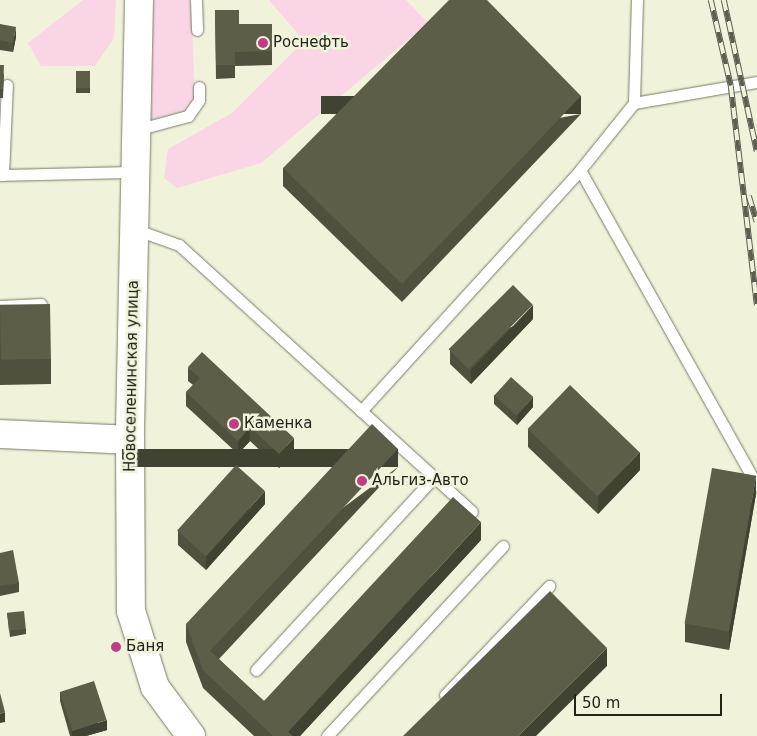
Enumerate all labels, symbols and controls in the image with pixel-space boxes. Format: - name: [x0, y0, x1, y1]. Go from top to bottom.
- place label: Роснефть: [273, 34, 349, 52]
- marker: Роснефть: [257, 37, 269, 49]
- street label: Новоселенинская улица: [121, 280, 143, 472]
- place label: Каменка: [244, 415, 312, 433]
- marker: Каменка: [228, 418, 240, 430]
- place label: Альгиз-Авто: [372, 472, 469, 490]
- marker: Альгиз-Авто: [356, 475, 368, 487]
- place label: Баня: [126, 638, 164, 656]
- marker: Баня: [110, 641, 122, 653]
- scale bar: [577, 684, 724, 716]
- text: 50 m: [582, 694, 620, 712]

